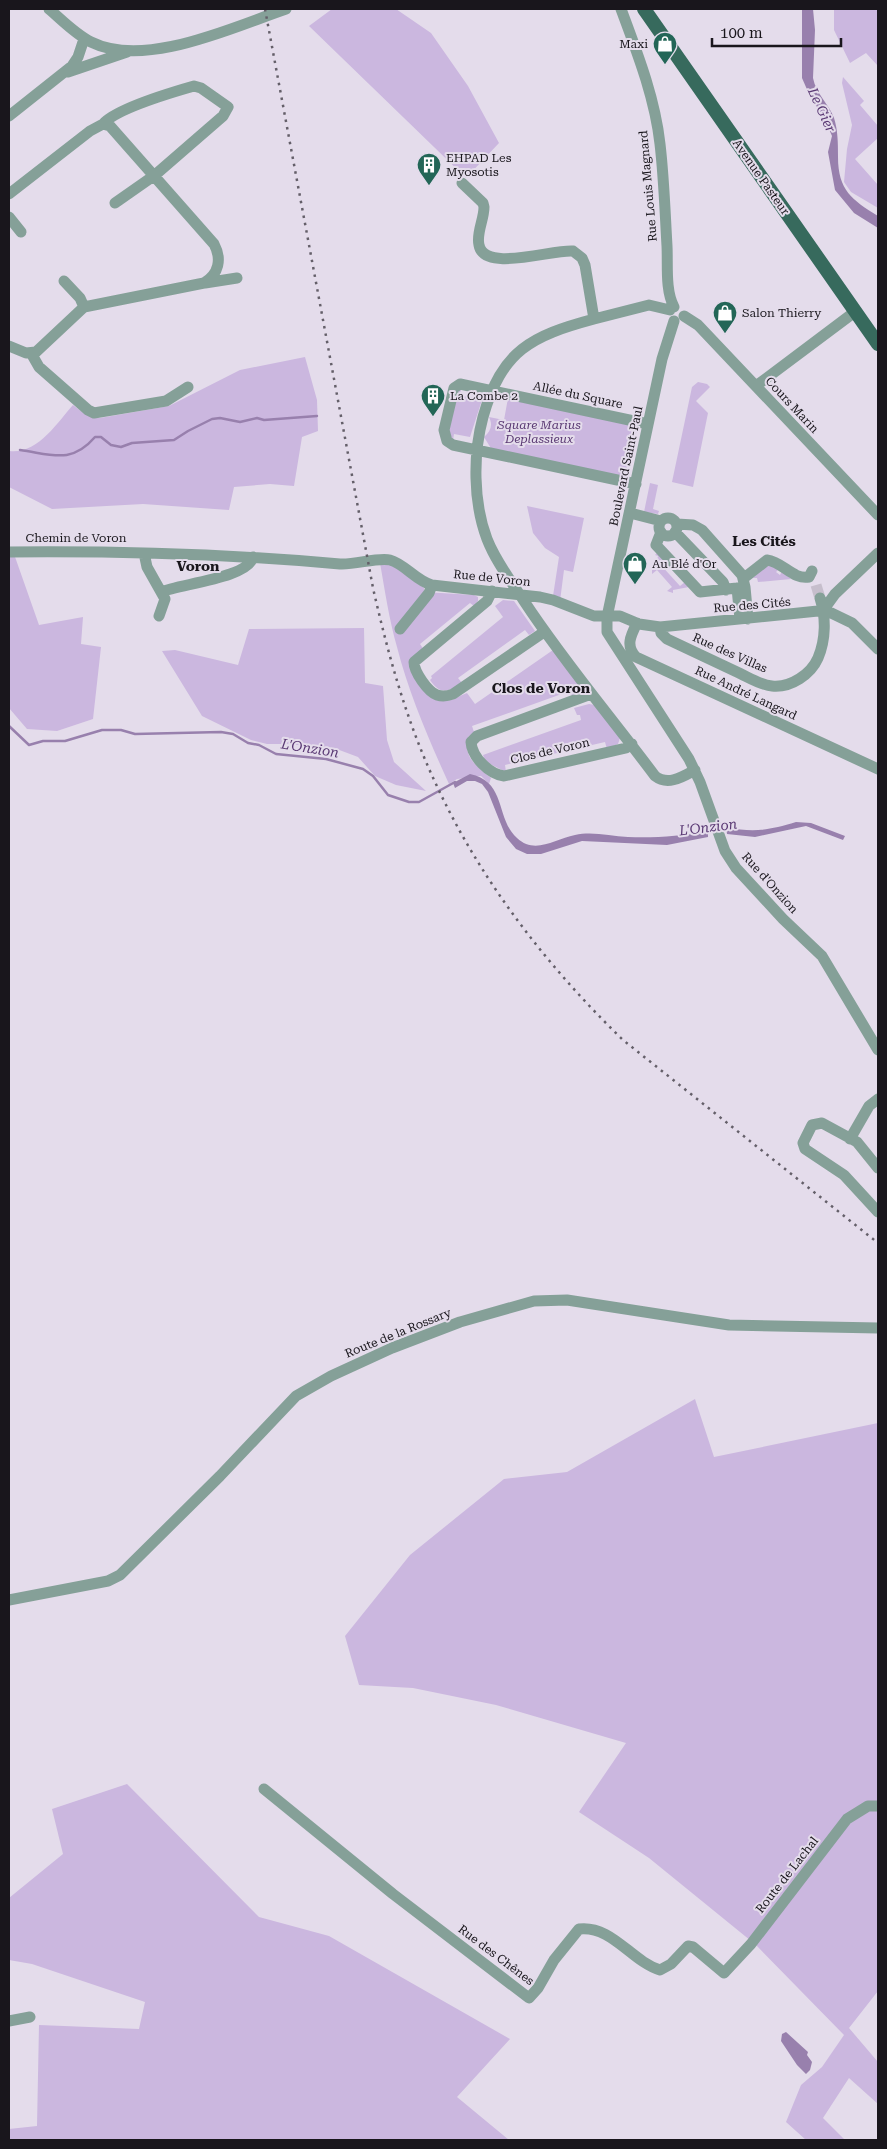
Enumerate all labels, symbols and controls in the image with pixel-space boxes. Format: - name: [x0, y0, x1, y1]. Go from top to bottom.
- scale bar: [712, 15, 841, 47]
- text: 100 m: [720, 24, 763, 42]
- shop icon: Maxi: [652, 31, 678, 65]
- place label: Maxi: [619, 37, 648, 51]
- water label: Le Gier: [804, 84, 839, 135]
- street label: Rue Louis Magnard: [636, 130, 660, 242]
- street label: Avenue Pasteur: [730, 137, 792, 218]
- place label: EHPAD Les Myosotis: [446, 151, 512, 179]
- building icon: EHPAD Les Myosotis: [416, 152, 442, 186]
- shop icon: Salon Thierry: [712, 300, 738, 334]
- place label: Salon Thierry: [742, 306, 822, 320]
- street label: Cours Marin: [762, 374, 822, 436]
- street label: Allée du Square: [532, 379, 624, 411]
- building icon: La Combe 2: [420, 383, 446, 417]
- place label: La Combe 2: [450, 389, 518, 403]
- street label: Boulevard Saint-Paul: [606, 404, 646, 527]
- park label: Square Marius Deplassieux: [496, 418, 581, 446]
- street label: Chemin de Voron: [26, 531, 127, 545]
- district label: Les Cités: [732, 533, 796, 549]
- shop icon: Au Blé d'Or: [622, 551, 648, 585]
- place label: Au Blé d'Or: [652, 557, 717, 571]
- district label: Voron: [177, 558, 220, 574]
- street label: Rue de Voron: [453, 567, 532, 589]
- street label: Rue des Cités: [713, 595, 791, 615]
- street label: Rue des Villas: [691, 630, 770, 676]
- street label: Rue André Langard: [693, 663, 799, 723]
- district label: Clos de Voron: [492, 680, 591, 696]
- water label: L'Onzion: [279, 735, 340, 761]
- street label: Clos de Voron: [509, 735, 591, 767]
- water label: L'Onzion: [677, 815, 738, 839]
- street label: Rue d'Onzion: [739, 850, 801, 916]
- street label: Route de la Rossary: [343, 1305, 454, 1361]
- street label: Route de Lachal: [753, 1834, 821, 1916]
- street label: Rue des Chênes: [455, 1922, 537, 1988]

